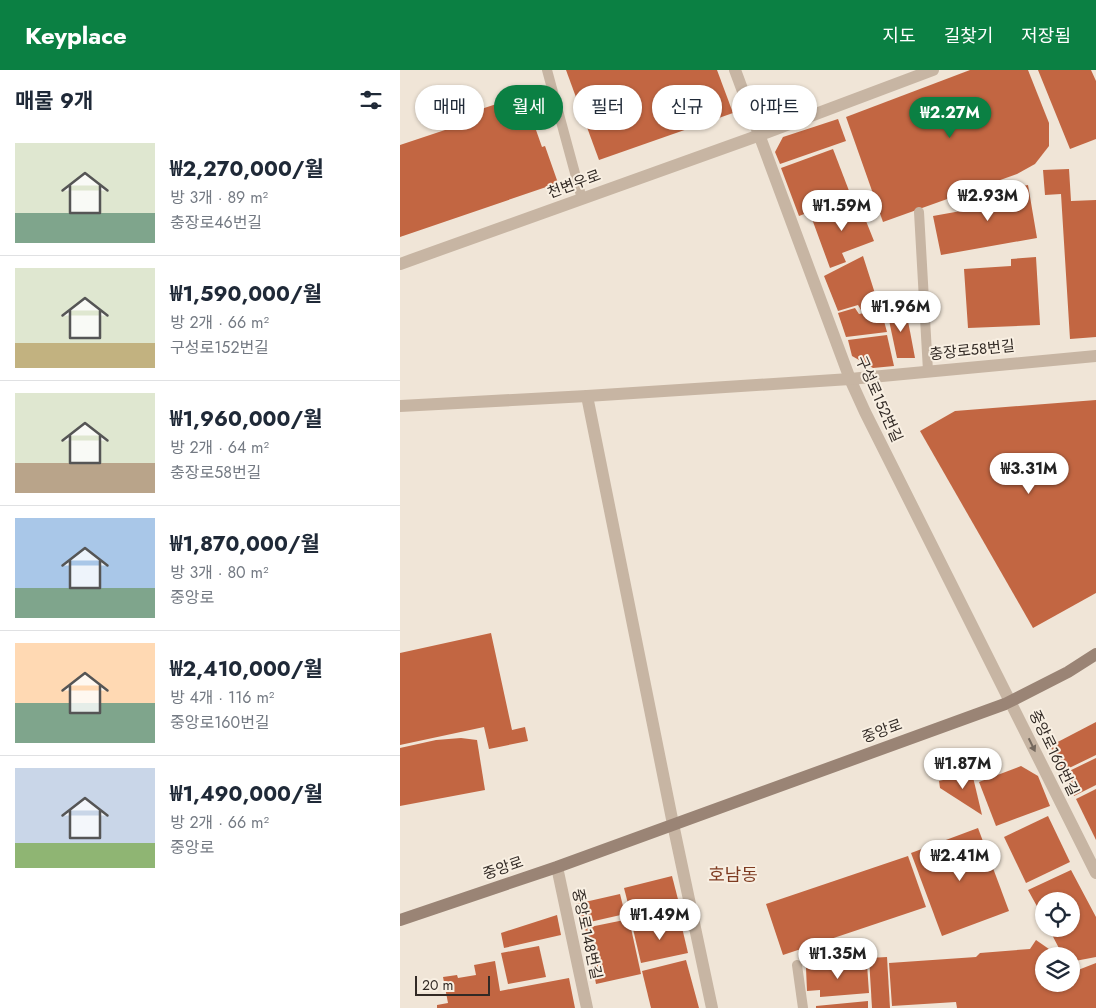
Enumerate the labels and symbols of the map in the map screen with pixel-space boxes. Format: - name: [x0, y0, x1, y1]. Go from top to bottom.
- pin: ₩2.27M: [909, 97, 991, 139]
- street label: 천변우로: [544, 164, 604, 204]
- pin: ₩2.93M: [947, 180, 1029, 222]
- pin: ₩1.59M: [801, 190, 883, 232]
- pin: ₩1.96M: [860, 290, 942, 333]
- street label: 충장로58번길: [928, 335, 1016, 365]
- street label: 구성로152번길: [850, 352, 908, 446]
- pin: ₩3.31M: [988, 452, 1070, 495]
- street label: 중앙로160번길: [1024, 706, 1084, 800]
- street label: 중앙로: [859, 714, 905, 748]
- one-way arrow: [1028, 738, 1036, 753]
- pin: ₩1.87M: [922, 748, 1004, 790]
- pin: ₩2.41M: [919, 840, 1001, 882]
- street label: 중앙로: [480, 851, 526, 885]
- district label: 호남동: [708, 862, 758, 888]
- street label: 중앙로148번길: [567, 886, 607, 982]
- pin: ₩1.49M: [619, 898, 701, 941]
- pin: ₩1.35M: [797, 938, 879, 980]
- scale bar: [415, 973, 490, 996]

